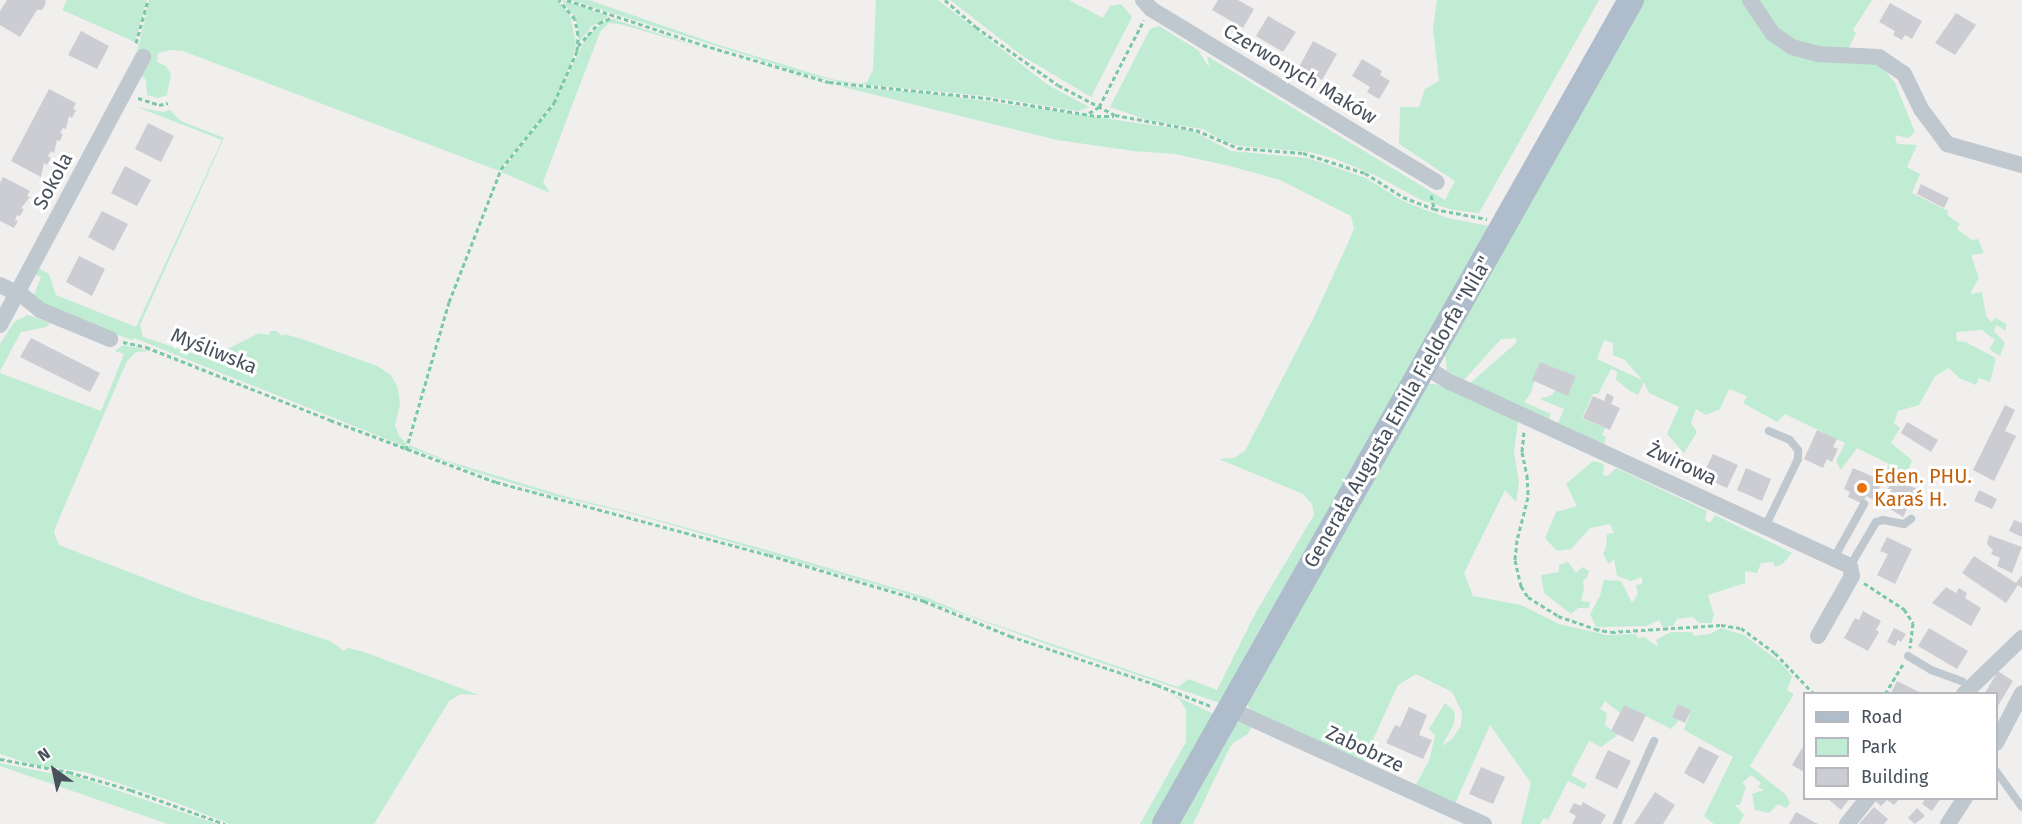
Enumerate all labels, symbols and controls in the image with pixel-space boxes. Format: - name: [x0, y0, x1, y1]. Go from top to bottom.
- street label: Czerwonych Maków: [1219, 19, 1381, 129]
- street label: Sokola: [28, 148, 78, 214]
- street label: Generała Augusta Emila Fieldorfa "Nila": [1299, 252, 1497, 572]
- street label: Myśliwska: [168, 323, 260, 379]
- street label: Żwirowa: [1643, 437, 1721, 491]
- place label: Eden. PHU. Karaś H.: [1874, 464, 1972, 511]
- marker: Eden. PHU. Karaś H.: [1855, 481, 1869, 495]
- legend: [1803, 692, 1998, 800]
- text: Road: [1861, 706, 1903, 728]
- street label: Zabobrze: [1322, 720, 1408, 778]
- text: Park: [1861, 736, 1896, 758]
- north arrow: [24, 740, 84, 800]
- text: N: [34, 744, 54, 765]
- text: Building: [1861, 766, 1928, 788]

